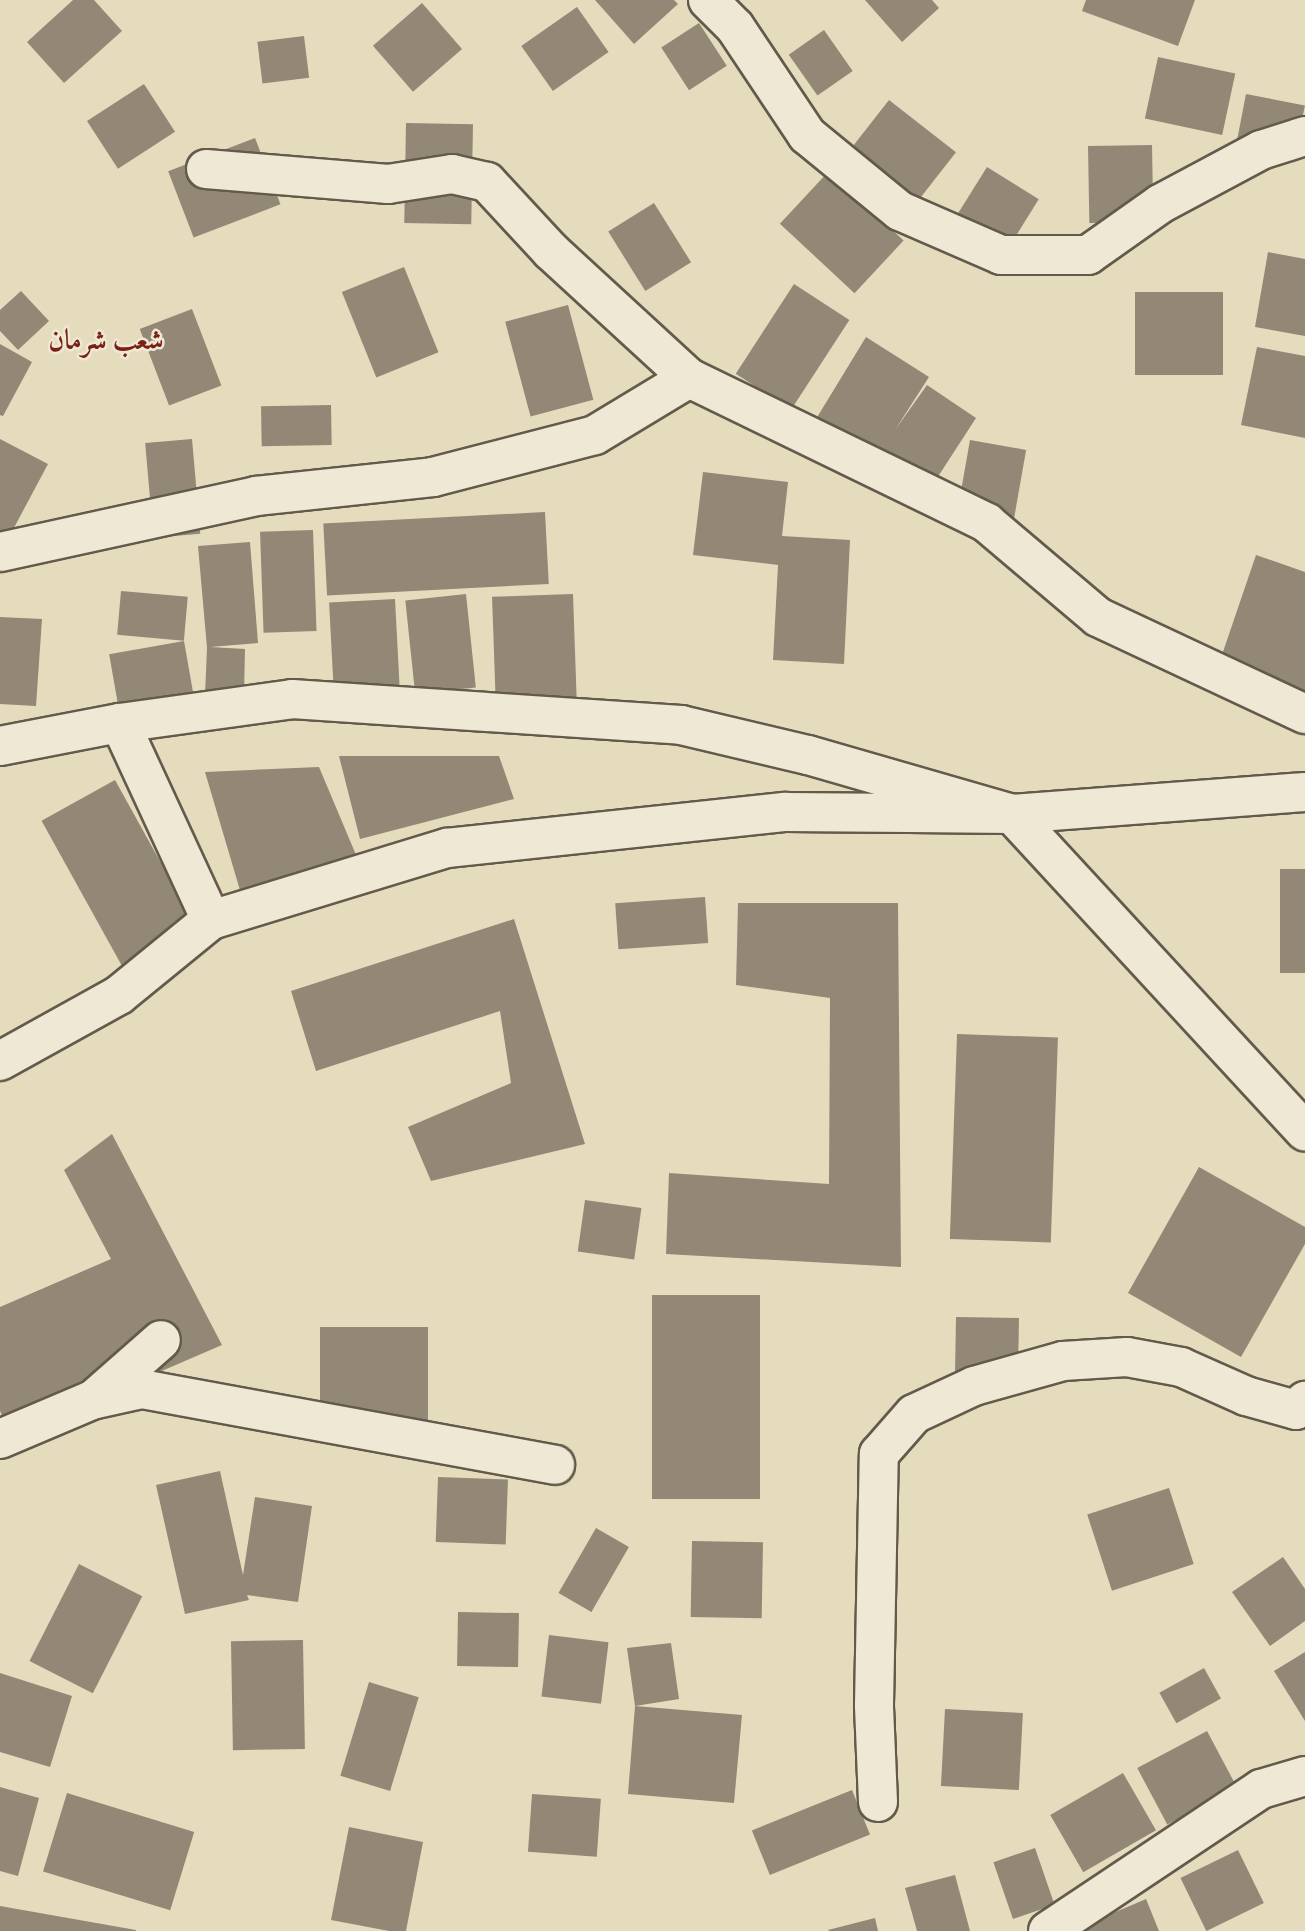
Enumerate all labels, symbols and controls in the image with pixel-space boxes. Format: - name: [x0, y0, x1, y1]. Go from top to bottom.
- district label: شعب شرمان: [48, 322, 164, 356]

